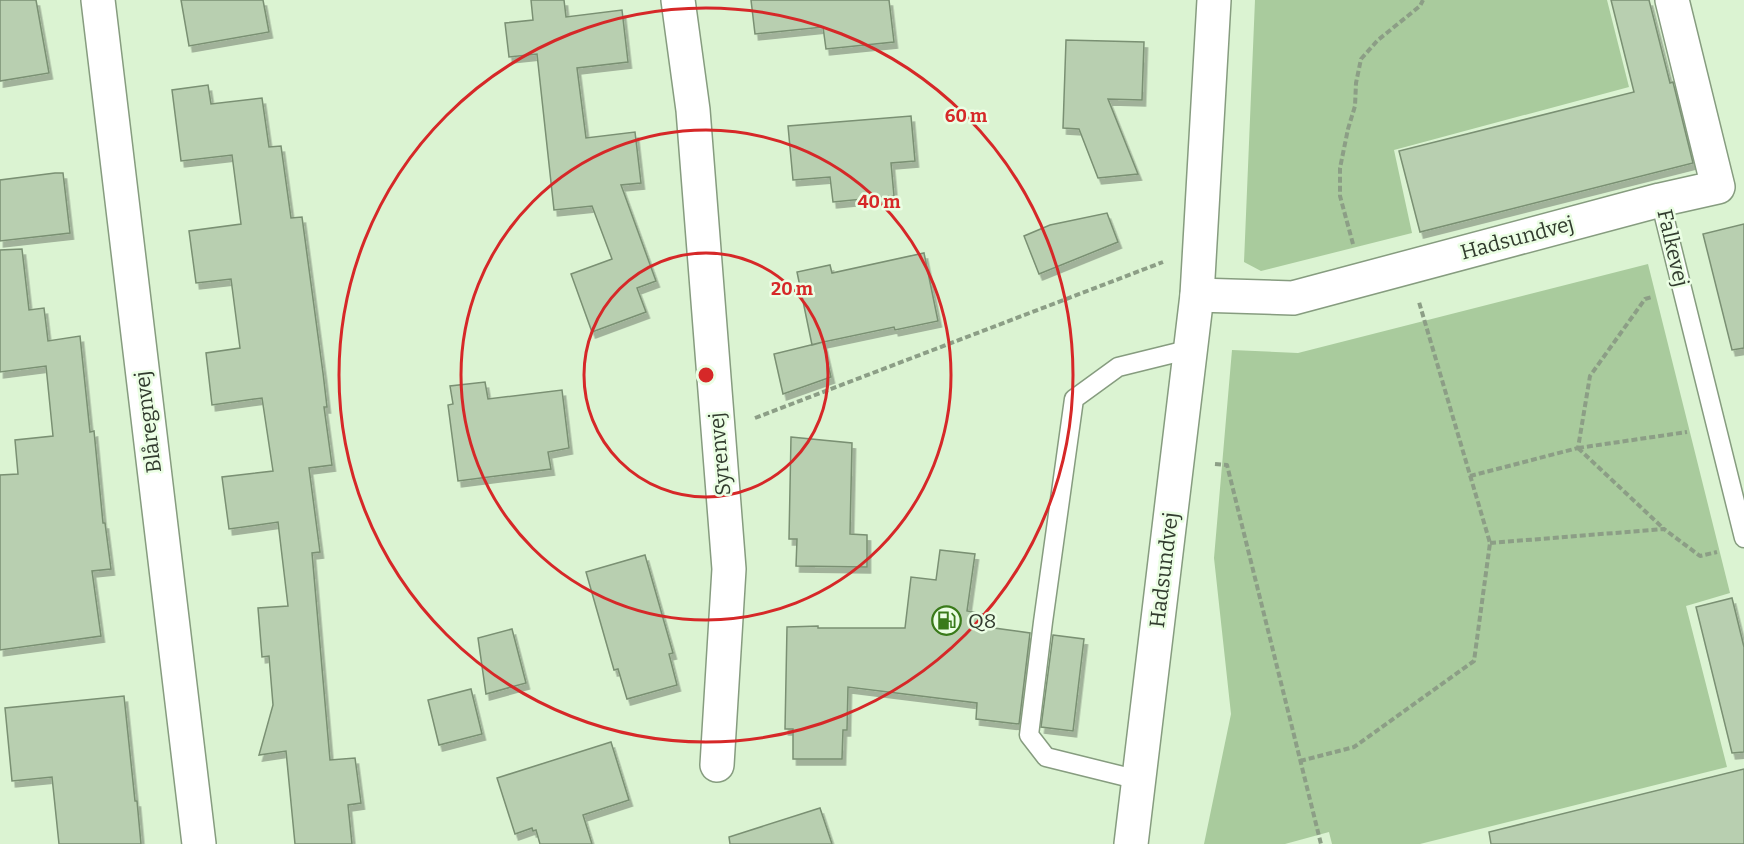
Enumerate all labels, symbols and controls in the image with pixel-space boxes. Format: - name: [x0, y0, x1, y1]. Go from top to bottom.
- text: 60 m: [945, 105, 987, 127]
- text: 40 m: [858, 191, 900, 213]
- street label: Falkevej: [1652, 207, 1694, 289]
- street label: Hadsundvej: [1457, 210, 1577, 266]
- text: 20 m: [771, 278, 813, 300]
- centre of rings: [696, 365, 716, 385]
- street label: Blåregnvej: [129, 370, 167, 474]
- street label: Syrenvej: [703, 411, 737, 497]
- street label: Hadsundvej: [1144, 511, 1184, 629]
- fuel station icon: Q8: [931, 605, 963, 637]
- place label: Q8: [968, 608, 996, 634]

